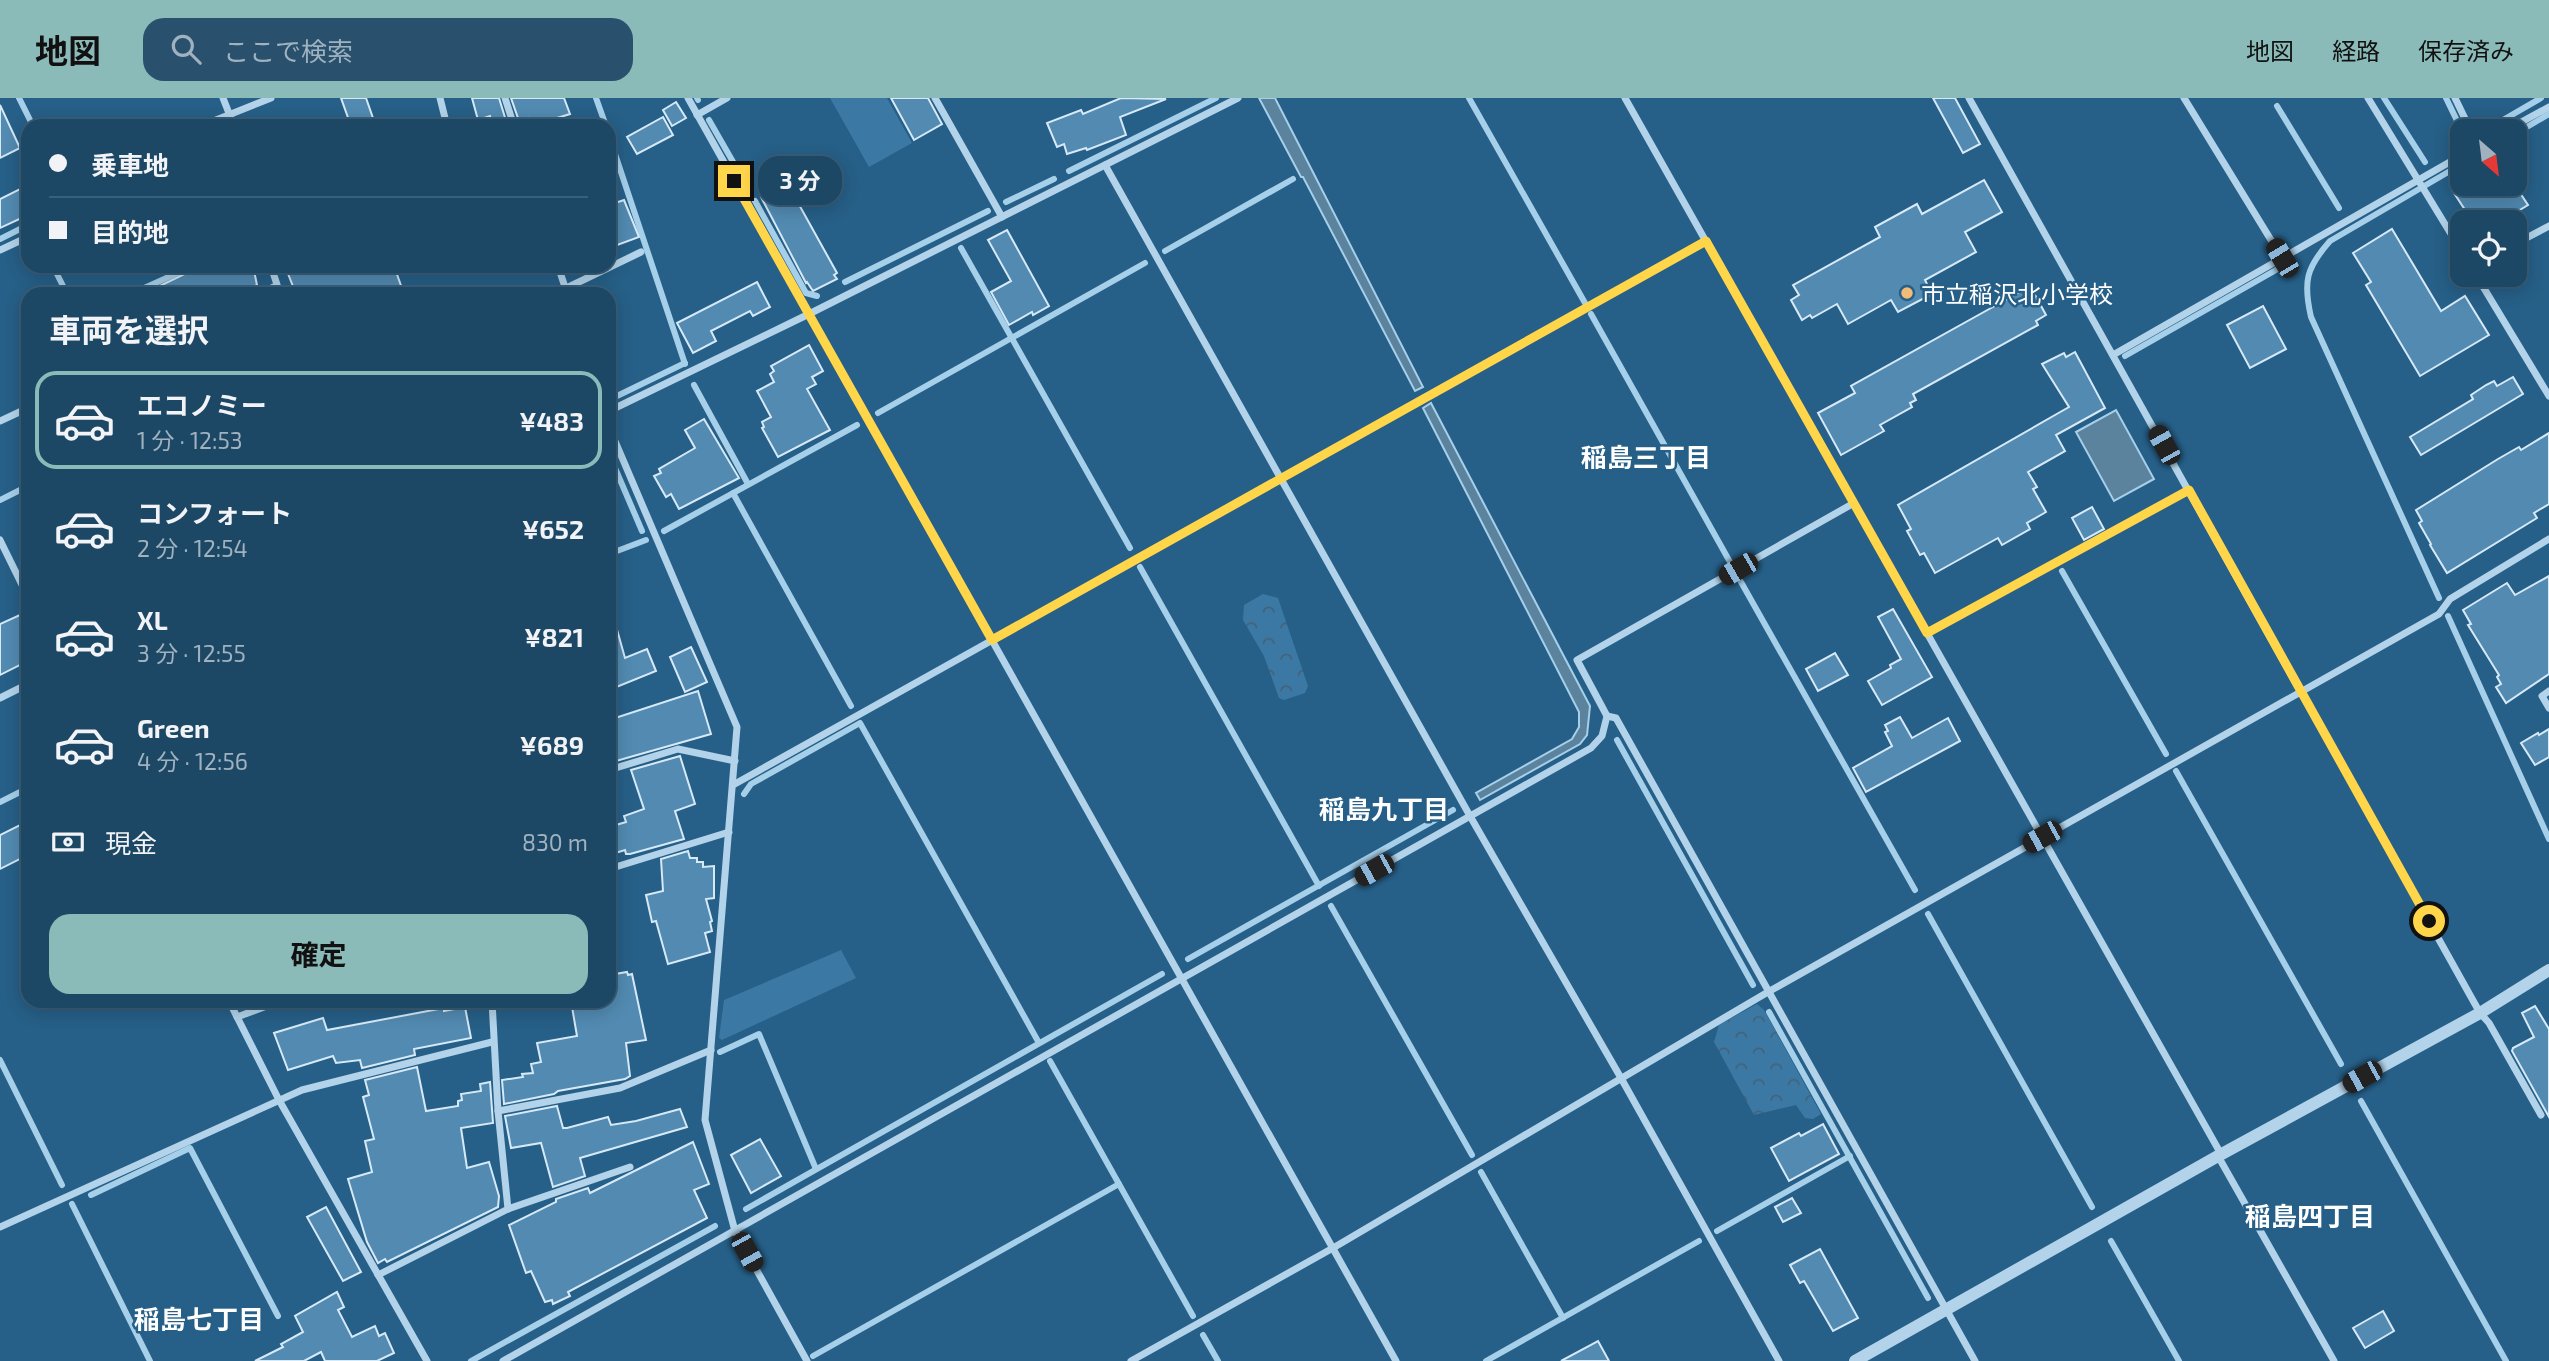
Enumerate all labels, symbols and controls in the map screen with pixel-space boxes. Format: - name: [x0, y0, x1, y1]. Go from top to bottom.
- search box: [143, 18, 633, 81]
- text: 地図: [35, 30, 101, 70]
- icon: search: [167, 30, 205, 68]
- text: ここで検索: [223, 35, 353, 66]
- text: 地図: [2246, 36, 2294, 65]
- text: 経路: [2332, 36, 2380, 65]
- text: 保存済み: [2418, 36, 2514, 65]
- north arrow: [2450, 119, 2527, 196]
- map controls: [2450, 119, 2527, 287]
- text: 乗車地: [91, 149, 169, 180]
- callout: 3 分: [758, 156, 842, 206]
- route end: [718, 165, 750, 197]
- text: 3 分: [779, 166, 821, 194]
- button: locate: [2450, 210, 2527, 287]
- text: 目的地: [91, 216, 169, 247]
- car: [2263, 235, 2302, 281]
- place label: 市立稲沢北小学校: [1921, 279, 2113, 308]
- marker: 市立稲沢北小学校: [1899, 285, 1915, 301]
- text: 車両を選択: [49, 310, 209, 348]
- icon: car: [53, 389, 116, 452]
- text: エコノミー: [137, 389, 267, 420]
- text: ¥483: [519, 405, 584, 436]
- car: [2145, 422, 2184, 468]
- text: 1 分 · 12:53: [137, 426, 243, 454]
- district label: 稲島三丁目: [1581, 441, 1711, 472]
- icon: car: [53, 497, 116, 560]
- text: コンフォート: [137, 497, 292, 528]
- text: ¥652: [522, 513, 584, 544]
- text: 2 分 · 12:54: [137, 534, 248, 562]
- car: [1715, 549, 1762, 589]
- text: XL: [137, 604, 168, 635]
- icon: car: [53, 605, 116, 668]
- text: ¥821: [524, 621, 584, 652]
- text: 3 分 · 12:55: [137, 639, 246, 667]
- text: Green: [137, 712, 210, 743]
- icon: car: [53, 713, 116, 776]
- text: ¥689: [520, 729, 584, 760]
- text: 4 分 · 12:56: [137, 747, 248, 775]
- district label: 稲島九丁目: [1319, 793, 1449, 824]
- car: [2019, 818, 2066, 856]
- icon: cash: [49, 823, 87, 861]
- text: 現金: [105, 827, 157, 858]
- text: 830 m: [522, 828, 588, 856]
- car: [1351, 851, 1398, 889]
- route start: [2413, 905, 2445, 937]
- button: 確定: [49, 914, 588, 994]
- car: [2339, 1058, 2386, 1096]
- district label: 稲島四丁目: [2245, 1200, 2375, 1231]
- car: [728, 1229, 767, 1275]
- district label: 稲島七丁目: [134, 1303, 264, 1334]

